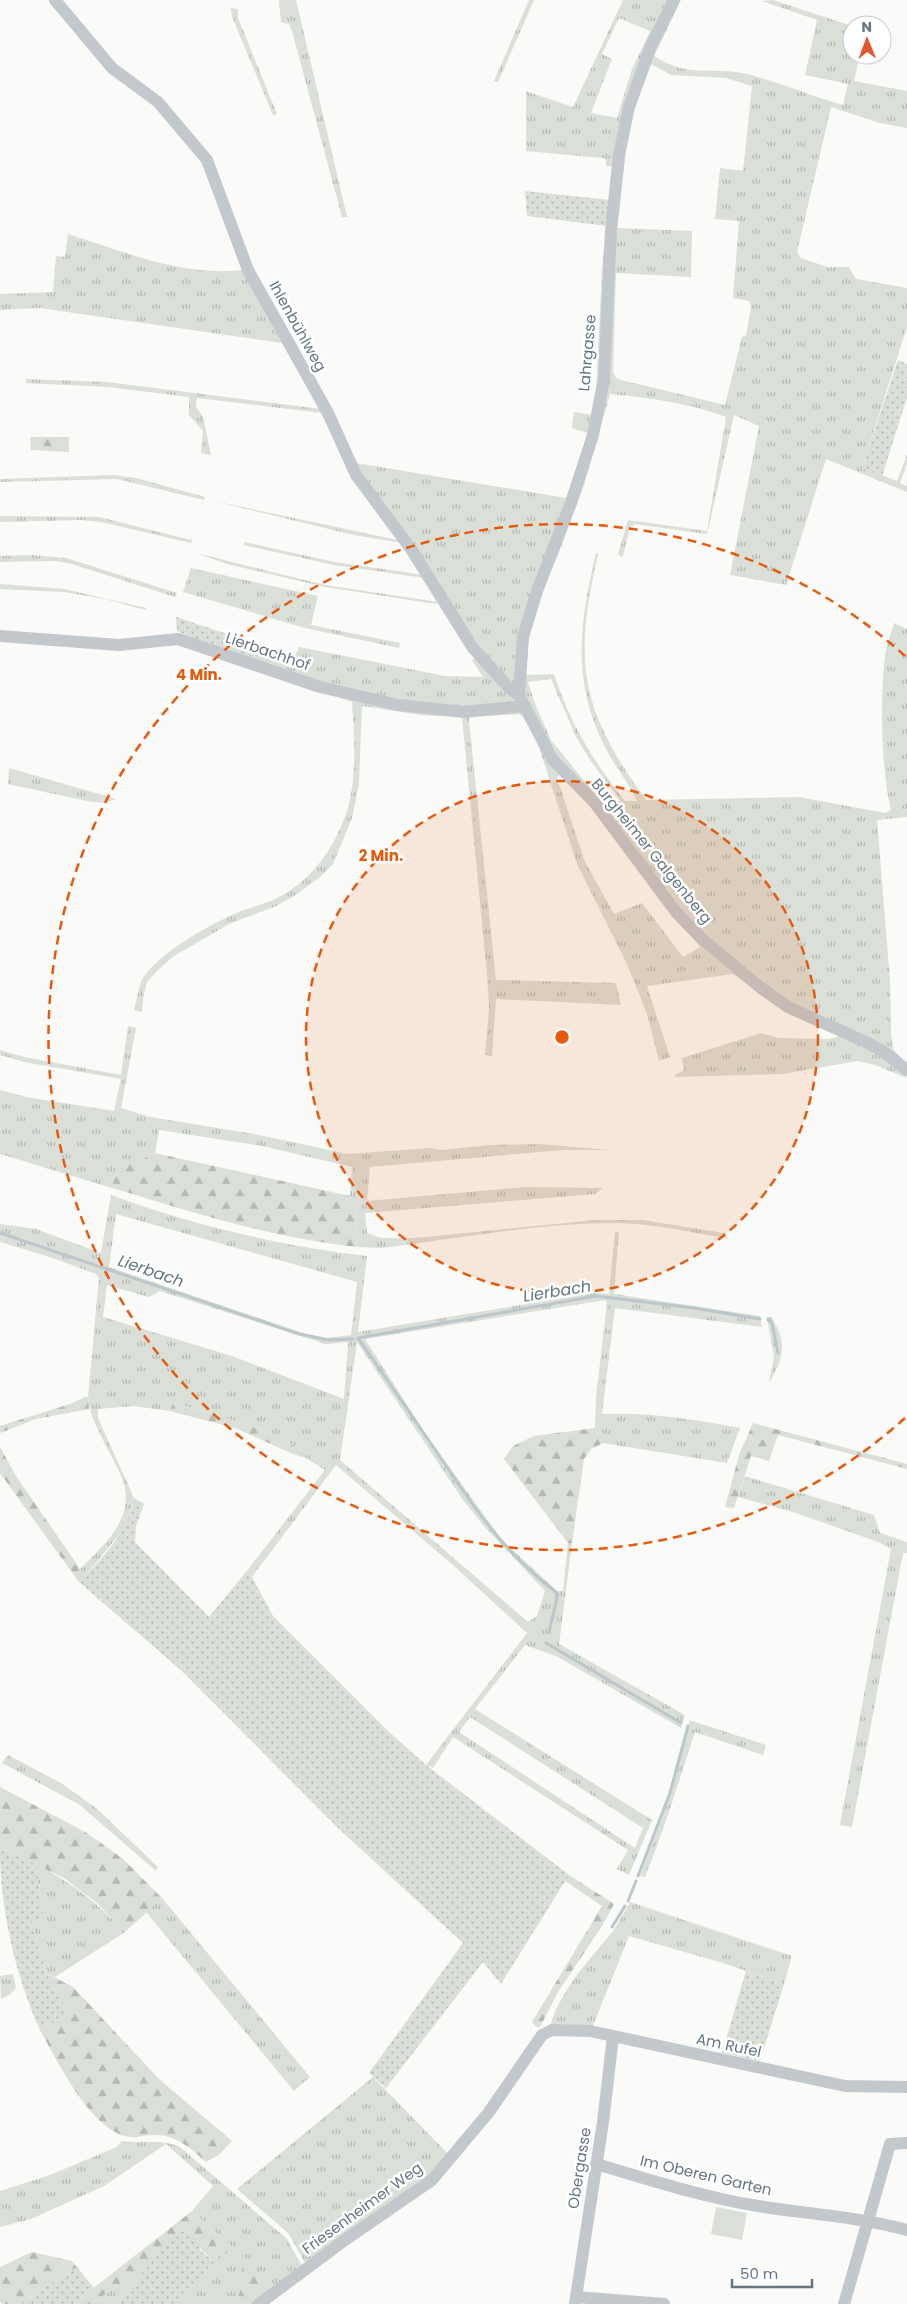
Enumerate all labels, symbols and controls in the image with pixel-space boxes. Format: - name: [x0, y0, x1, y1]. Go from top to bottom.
- north arrow: [842, 15, 892, 65]
- text: N: [861, 17, 872, 37]
- street label: Ihlenbühlweg: [264, 277, 332, 375]
- street label: Lahrgasse: [573, 314, 601, 392]
- street label: Lierbachhof: [223, 627, 313, 675]
- text: 4 Min.: [176, 664, 222, 685]
- street label: Burgheimer Galgenberg: [587, 774, 717, 928]
- text: 2 Min.: [359, 845, 403, 866]
- centre of rings: [553, 1028, 571, 1046]
- water label: Lierbach: [115, 1249, 187, 1293]
- water label: Lierbach: [521, 1274, 593, 1308]
- street label: Am Rufel: [694, 2028, 764, 2062]
- street label: Obergasse: [562, 2126, 596, 2210]
- street label: Im Oberen Garten: [638, 2150, 774, 2200]
- street label: Friesenheimer Weg: [298, 2157, 426, 2259]
- scale bar: [732, 2256, 812, 2288]
- text: 50 m: [740, 2263, 778, 2284]

